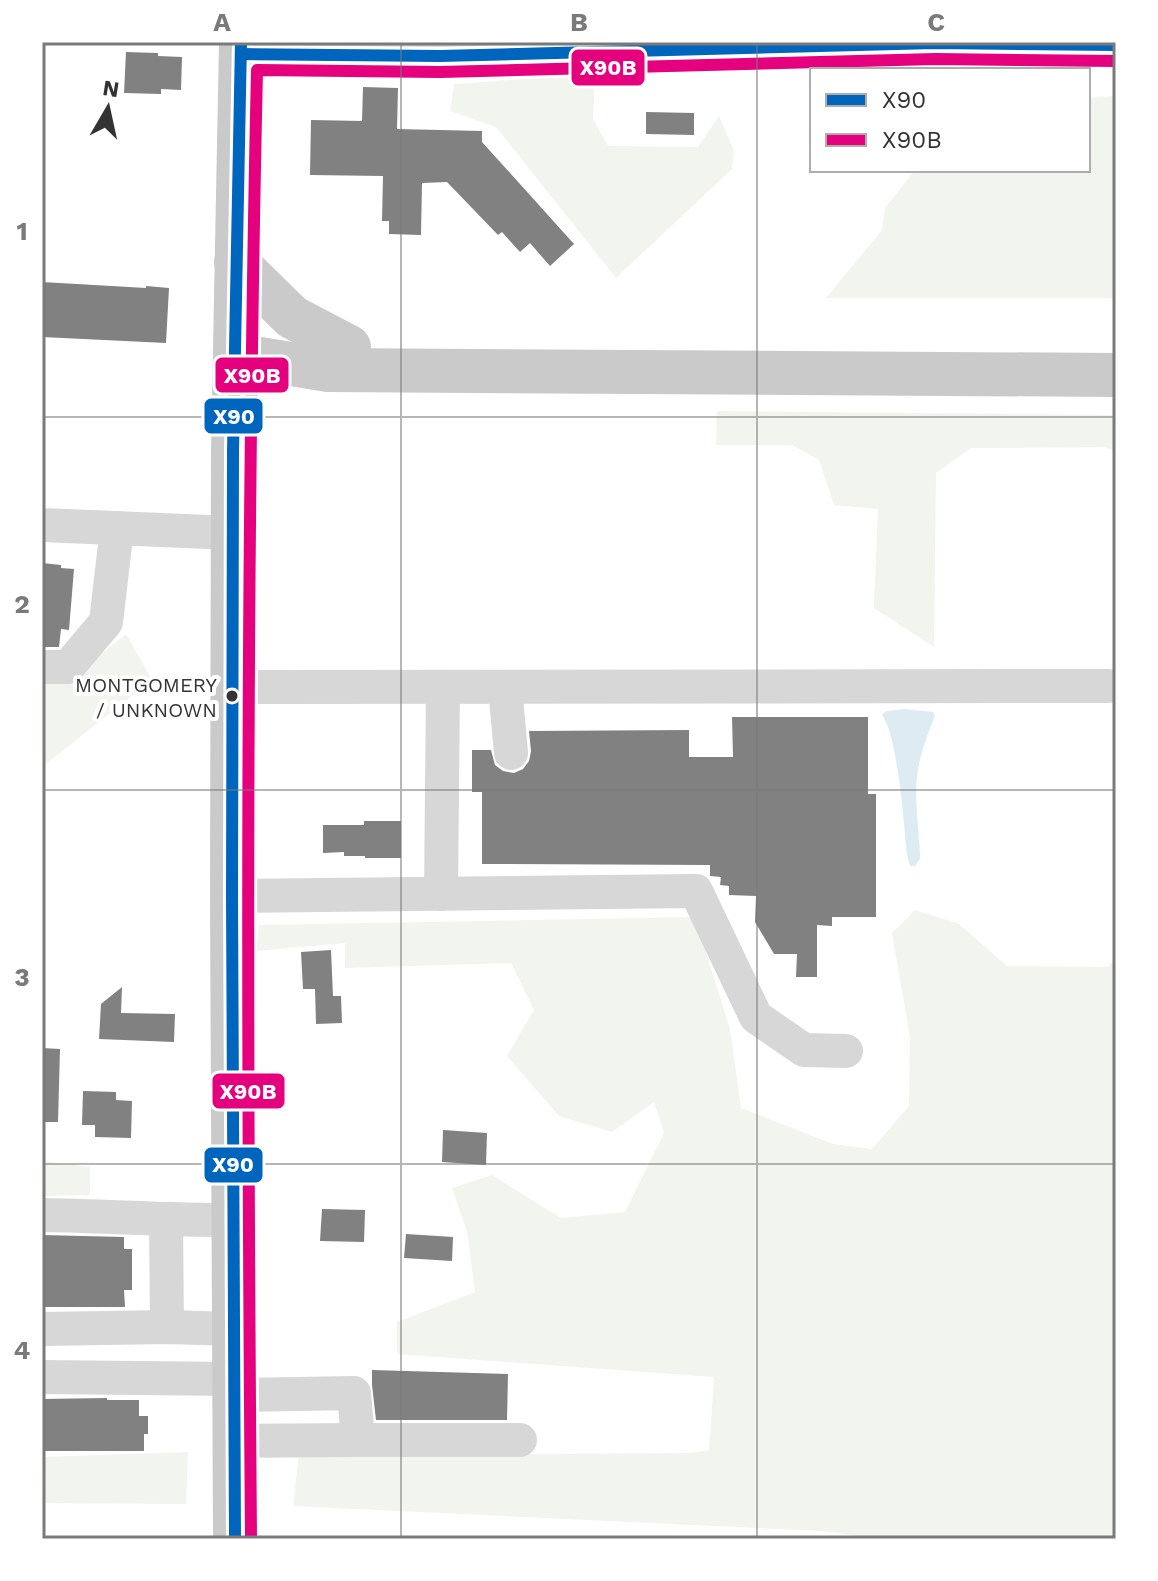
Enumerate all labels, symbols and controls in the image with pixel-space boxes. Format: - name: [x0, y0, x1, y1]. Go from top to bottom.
- text: A: [213, 7, 231, 37]
- text: B: [570, 7, 588, 37]
- text: C: [927, 7, 945, 37]
- line badge: X90B: [570, 48, 646, 87]
- text: X90B: [579, 55, 637, 80]
- north arrow: [68, 68, 148, 148]
- legend: [810, 68, 1090, 172]
- text: N: [101, 75, 121, 102]
- text: X90: [882, 86, 926, 114]
- text: X90B: [882, 126, 942, 154]
- text: 1: [16, 216, 28, 246]
- line badge: X90B: [214, 356, 290, 394]
- text: X90B: [223, 363, 281, 388]
- line badge: X90: [203, 397, 264, 435]
- text: X90: [213, 404, 255, 429]
- text: 2: [14, 589, 30, 619]
- place label: MONTGOMERY / UNKNOWN: [75, 673, 218, 722]
- marker: MONTGOMERY / UNKNOWN: [224, 688, 240, 704]
- text: 3: [14, 962, 30, 992]
- line badge: X90B: [211, 1072, 286, 1110]
- text: X90B: [219, 1079, 277, 1104]
- line badge: X90: [203, 1146, 264, 1184]
- text: X90: [212, 1152, 254, 1177]
- text: 4: [14, 1335, 31, 1365]

